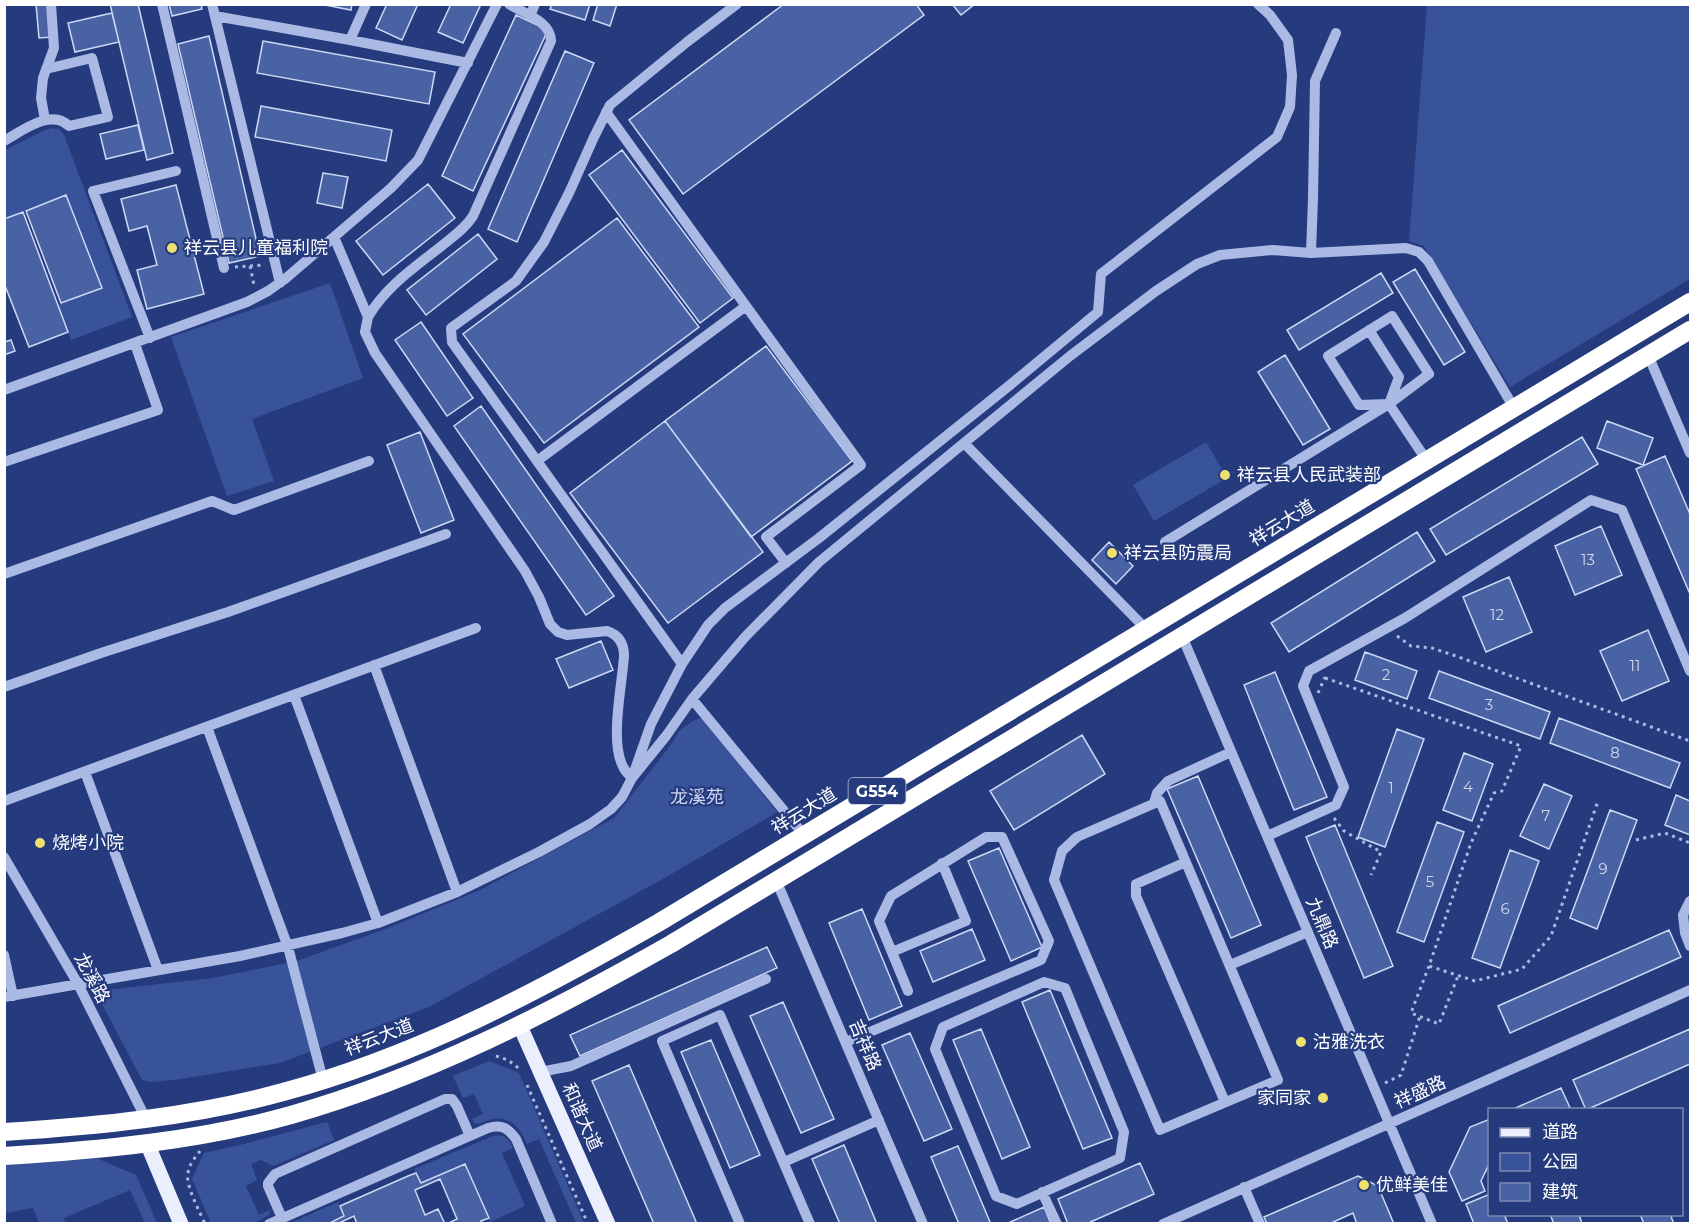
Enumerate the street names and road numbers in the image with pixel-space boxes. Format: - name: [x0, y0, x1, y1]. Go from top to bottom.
- street label: 祥云大道: [1245, 495, 1319, 551]
- road number: G554: [848, 778, 906, 804]
- street label: 祥云大道: [767, 783, 841, 839]
- street label: 九鼎路: [1301, 894, 1343, 952]
- street label: 龙溪路: [70, 949, 114, 1007]
- street label: 祥云大道: [341, 1014, 417, 1060]
- street label: 吉祥路: [844, 1016, 886, 1074]
- street label: 祥盛路: [1391, 1071, 1449, 1113]
- street label: 和谐大道: [557, 1080, 607, 1154]

